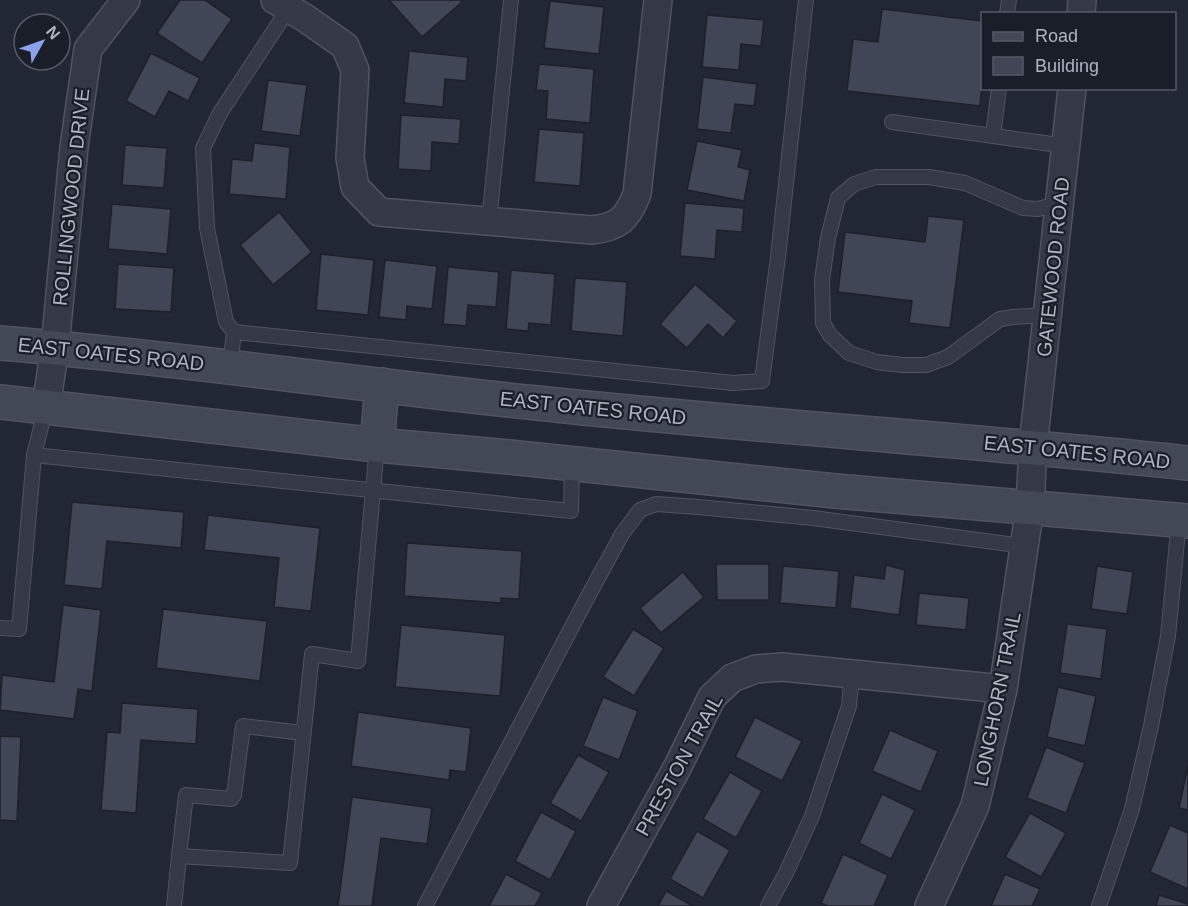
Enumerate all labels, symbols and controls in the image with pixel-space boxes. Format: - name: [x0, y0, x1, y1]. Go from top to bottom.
- north arrow: [12, 12, 72, 72]
- legend: [981, 12, 1176, 90]
- text: N: [43, 23, 63, 43]
- text: Road: [1035, 26, 1078, 46]
- text: Building: [1035, 56, 1099, 76]
- street label: ROLLINGWOOD DRIVE: [49, 87, 93, 307]
- street label: GATEWOOD ROAD: [1033, 176, 1073, 358]
- street label: EAST OATES ROAD: [17, 333, 205, 375]
- street label: EAST OATES ROAD: [499, 387, 687, 429]
- street label: EAST OATES ROAD: [983, 431, 1171, 473]
- street label: LONGHORN TRAIL: [969, 610, 1025, 788]
- street label: PRESTON TRAIL: [631, 690, 727, 840]

